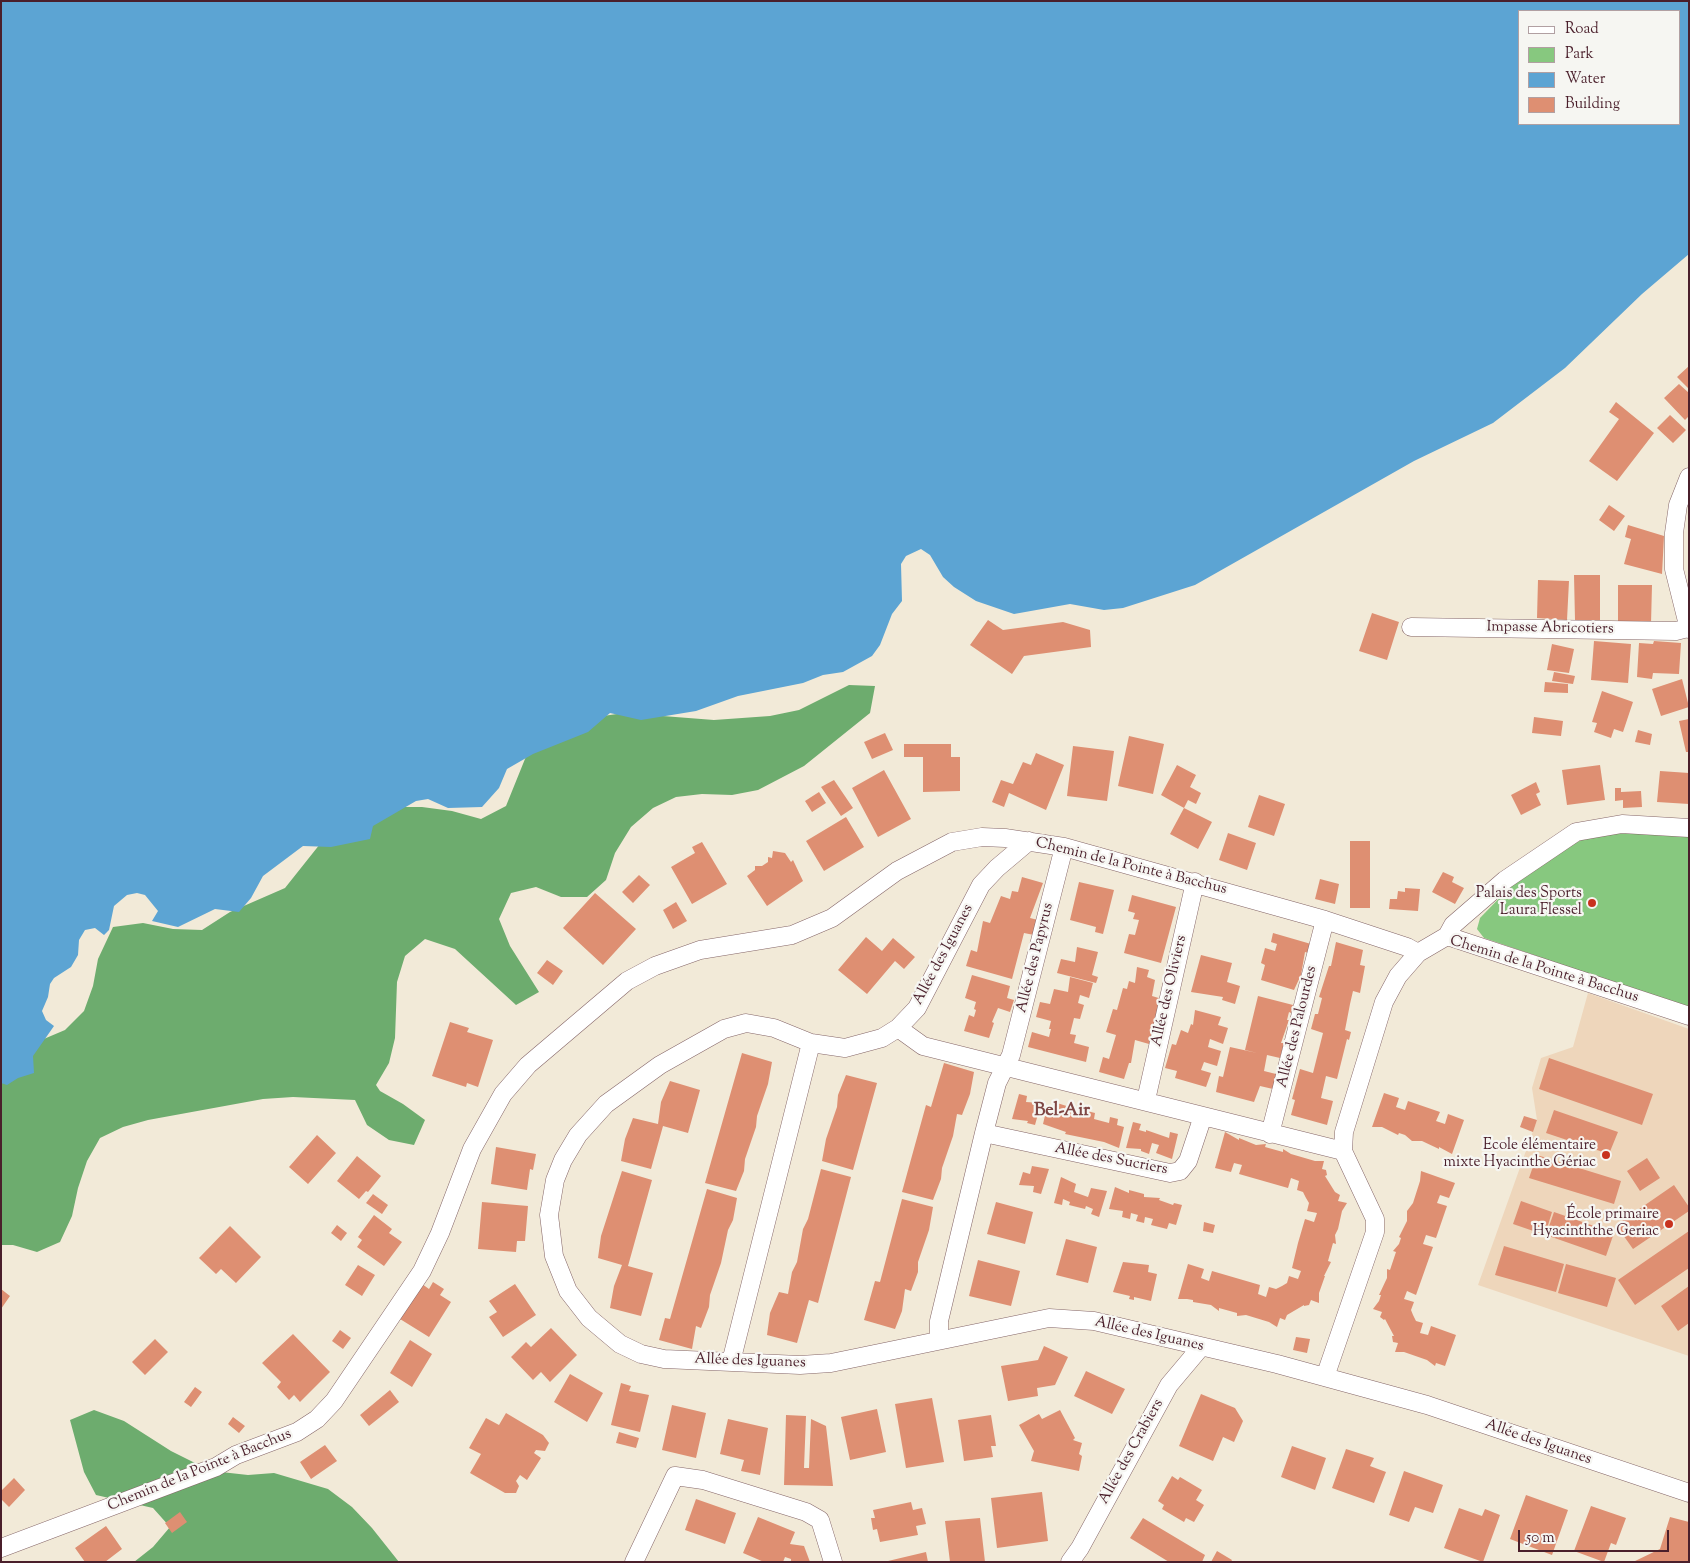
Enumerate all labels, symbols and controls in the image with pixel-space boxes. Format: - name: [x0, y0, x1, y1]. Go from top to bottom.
- legend: [1518, 10, 1680, 125]
- text: Road: [1565, 19, 1599, 40]
- text: Park: [1565, 44, 1594, 65]
- text: Water: [1565, 69, 1605, 90]
- text: Building: [1565, 94, 1620, 115]
- street label: Impasse Abricotiers: [1486, 619, 1614, 639]
- street label: Chemin de la Pointe à Bacchus: [1033, 834, 1229, 900]
- place label: Palais des Sports Laura Flessel: [1476, 885, 1582, 920]
- marker: Palais des Sports Laura Flessel: [1586, 897, 1598, 909]
- street label: Allée des Papyrus: [1014, 901, 1058, 1015]
- street label: Allée des Iguanes: [910, 902, 978, 1008]
- street label: Chemin de la Pointe à Bacchus: [1447, 933, 1641, 1007]
- street label: Allée des Oliviers: [1148, 934, 1192, 1048]
- street label: Allée des Palourdes: [1274, 964, 1322, 1090]
- district label: Bel-Air: [1034, 1101, 1090, 1123]
- place label: Ecole élémentaire mixte Hyacinthe Gériac: [1444, 1137, 1596, 1172]
- street label: Allée des Sucriers: [1053, 1140, 1169, 1180]
- marker: Ecole élémentaire mixte Hyacinthe Gériac: [1600, 1149, 1612, 1161]
- place label: École primaire Hyacinththe Geriac: [1533, 1206, 1659, 1241]
- marker: École primaire Hyacinththe Geriac: [1663, 1218, 1675, 1230]
- street label: Allée des Iguanes: [1093, 1314, 1205, 1356]
- street label: Allée des Iguanes: [694, 1351, 806, 1373]
- street label: Allée des Crabiers: [1096, 1396, 1168, 1508]
- street label: Allée des Iguanes: [1482, 1416, 1594, 1470]
- street label: Chemin de la Pointe à Bacchus: [106, 1426, 294, 1516]
- scale bar: [1520, 1520, 1671, 1552]
- text: 50 m: [1526, 1528, 1555, 1549]

